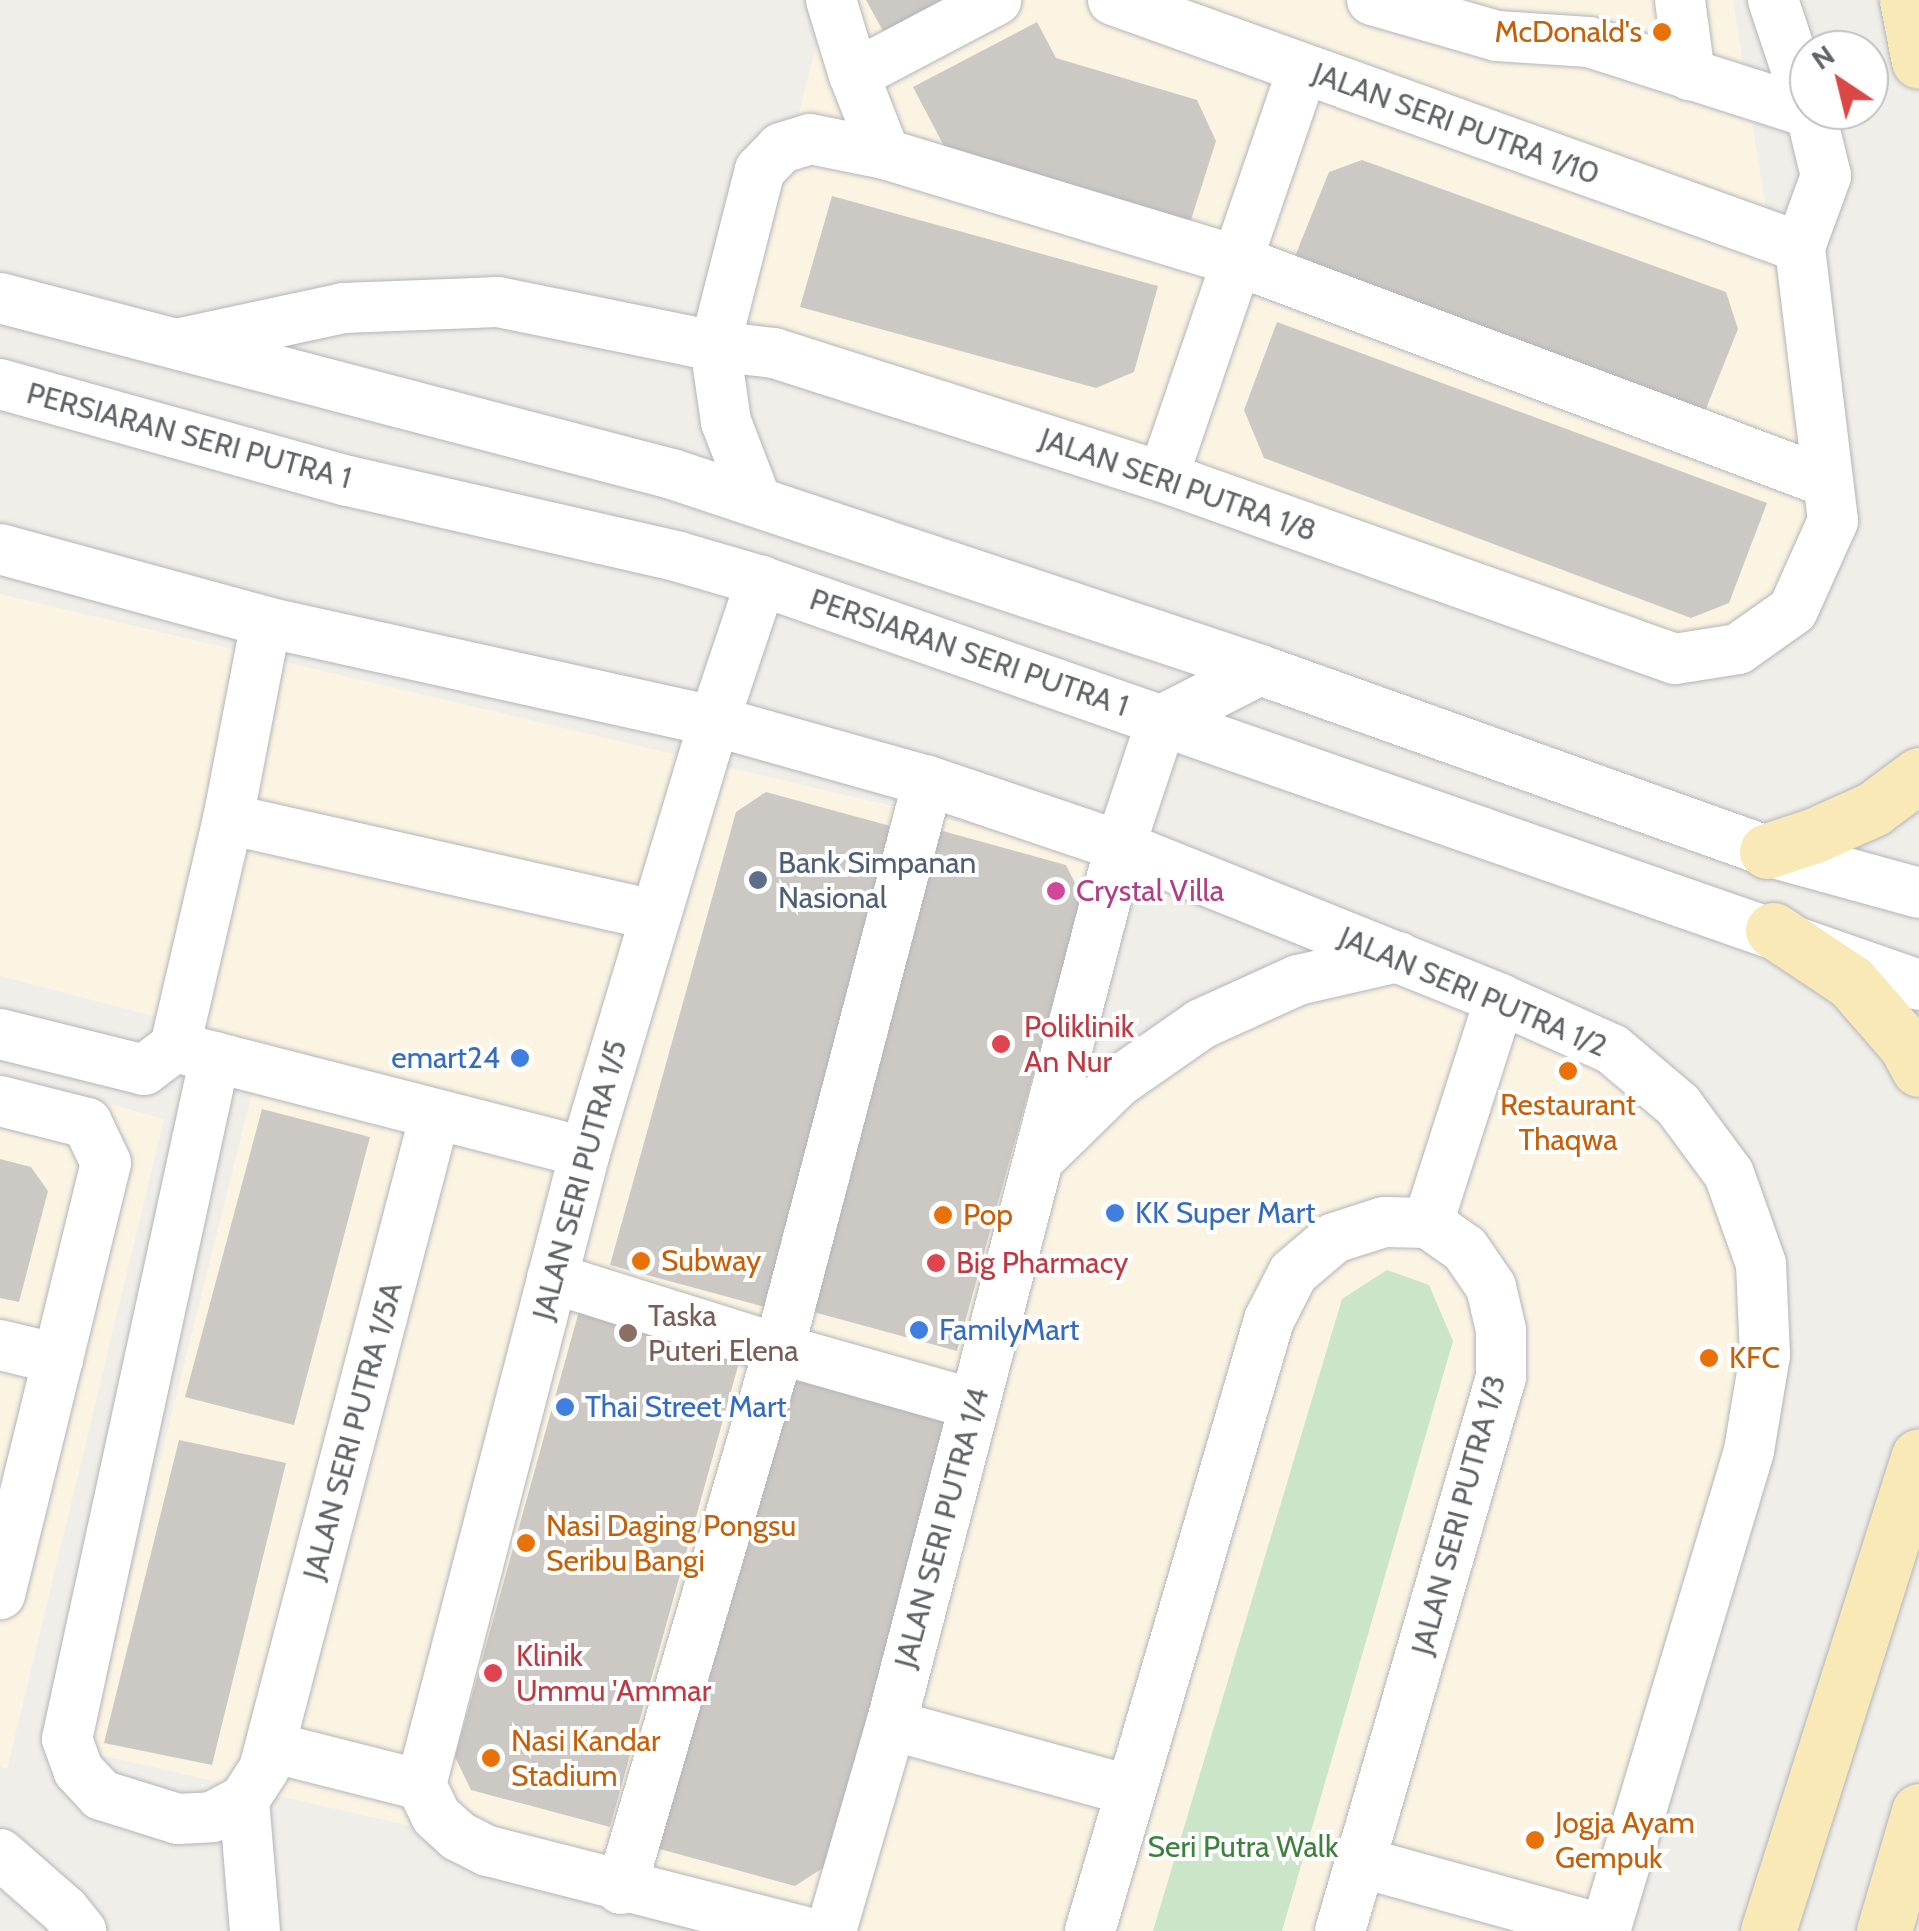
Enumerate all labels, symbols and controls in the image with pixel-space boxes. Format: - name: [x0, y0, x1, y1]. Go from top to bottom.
- place label: McDonald's: [1495, 14, 1642, 50]
- marker: McDonald's: [1651, 21, 1673, 43]
- north arrow: [1789, 30, 1889, 130]
- text: N: [1805, 37, 1841, 77]
- street label: JALAN SERI PUTRA 1/10: [1308, 55, 1604, 193]
- street label: PERSIARAN SERI PUTRA 1: [23, 375, 355, 497]
- street label: JALAN SERI PUTRA 1/8: [1035, 421, 1321, 549]
- street label: PERSIARAN SERI PUTRA 1: [805, 582, 1133, 724]
- place label: Bank Simpanan Nasional: [778, 845, 976, 916]
- marker: Bank Simpanan Nasional: [747, 869, 769, 891]
- place label: Crystal Villa: [1076, 873, 1224, 909]
- marker: Crystal Villa: [1045, 880, 1067, 902]
- street label: JALAN SERI PUTRA 1/2: [1334, 919, 1612, 1065]
- place label: Poliklinik An Nur: [1024, 1009, 1134, 1080]
- marker: Poliklinik An Nur: [988, 1031, 1014, 1057]
- street label: JALAN SERI PUTRA 1/5: [525, 1036, 635, 1324]
- place label: emart24: [391, 1040, 500, 1076]
- marker: emart24: [509, 1047, 531, 1069]
- marker: Restaurant Thaqwa: [1557, 1060, 1579, 1082]
- place label: Restaurant Thaqwa: [1500, 1087, 1636, 1158]
- place label: KK Super Mart: [1135, 1195, 1315, 1231]
- place label: Pop: [963, 1197, 1013, 1233]
- marker: KK Super Mart: [1104, 1202, 1126, 1224]
- marker: Pop: [932, 1204, 954, 1226]
- place label: Subway: [661, 1243, 761, 1279]
- place label: Big Pharmacy: [956, 1245, 1128, 1281]
- marker: Subway: [630, 1250, 652, 1272]
- marker: Big Pharmacy: [925, 1252, 947, 1274]
- street label: JALAN SERI PUTRA 1/5A: [296, 1278, 410, 1584]
- place label: Taska Puteri Elena: [648, 1298, 799, 1368]
- place label: FamilyMart: [939, 1312, 1079, 1348]
- marker: FamilyMart: [908, 1319, 930, 1341]
- marker: Taska Puteri Elena: [617, 1322, 639, 1344]
- place label: KFC: [1729, 1340, 1780, 1376]
- marker: KFC: [1698, 1347, 1720, 1369]
- street label: JALAN SERI PUTRA 1/3: [1404, 1371, 1514, 1659]
- street label: JALAN SERI PUTRA 1/4: [887, 1384, 997, 1672]
- place label: Thai Street Mart: [585, 1389, 787, 1425]
- marker: Thai Street Mart: [554, 1396, 576, 1418]
- place label: Nasi Daging Pongsu Seribu Bangi: [546, 1508, 796, 1578]
- marker: Nasi Daging Pongsu Seribu Bangi: [515, 1532, 537, 1554]
- place label: Klinik Ummu 'Ammar: [516, 1638, 711, 1708]
- marker: Klinik Ummu 'Ammar: [480, 1660, 506, 1686]
- place label: Nasi Kandar Stadium: [511, 1723, 660, 1794]
- marker: Nasi Kandar Stadium: [480, 1747, 502, 1769]
- place label: Jogja Ayam Gempuk: [1555, 1805, 1695, 1876]
- park label: Seri Putra Walk: [1148, 1829, 1338, 1865]
- marker: Jogja Ayam Gempuk: [1524, 1829, 1546, 1851]

